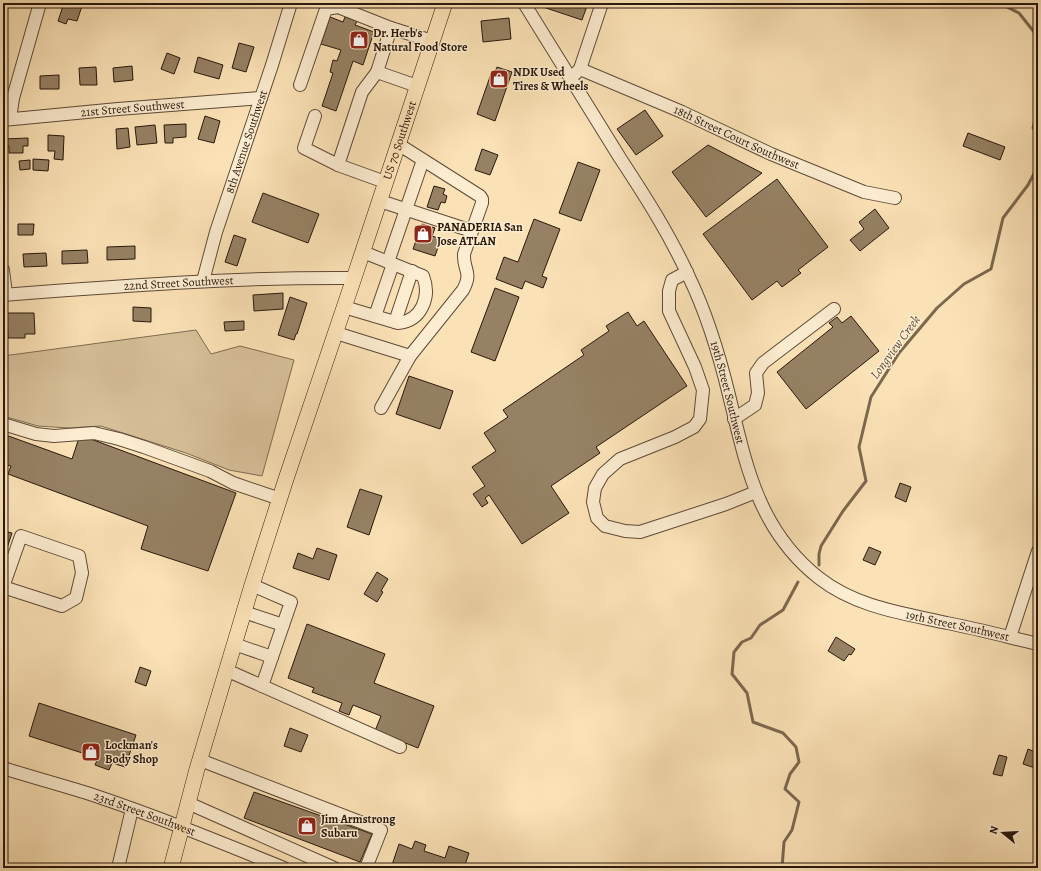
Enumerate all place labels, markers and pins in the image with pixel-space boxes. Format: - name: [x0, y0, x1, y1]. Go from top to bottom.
- place label: Dr. Herb's Natural Food Store: [373, 25, 468, 55]
- shop icon: Dr. Herb's Natural Food Store: [348, 29, 370, 51]
- place label: NDK Used Tires & Wheels: [513, 64, 588, 94]
- shop icon: NDK Used Tires & Wheels: [488, 68, 510, 90]
- place label: PANADERIA San Jose ATLAN: [437, 219, 523, 249]
- shop icon: PANADERIA San Jose ATLAN: [412, 223, 434, 245]
- place label: Lockman's Body Shop: [105, 737, 159, 767]
- shop icon: Lockman's Body Shop: [80, 741, 102, 763]
- place label: Jim Armstrong Subaru: [321, 811, 396, 841]
- shop icon: Jim Armstrong Subaru: [296, 815, 318, 837]

